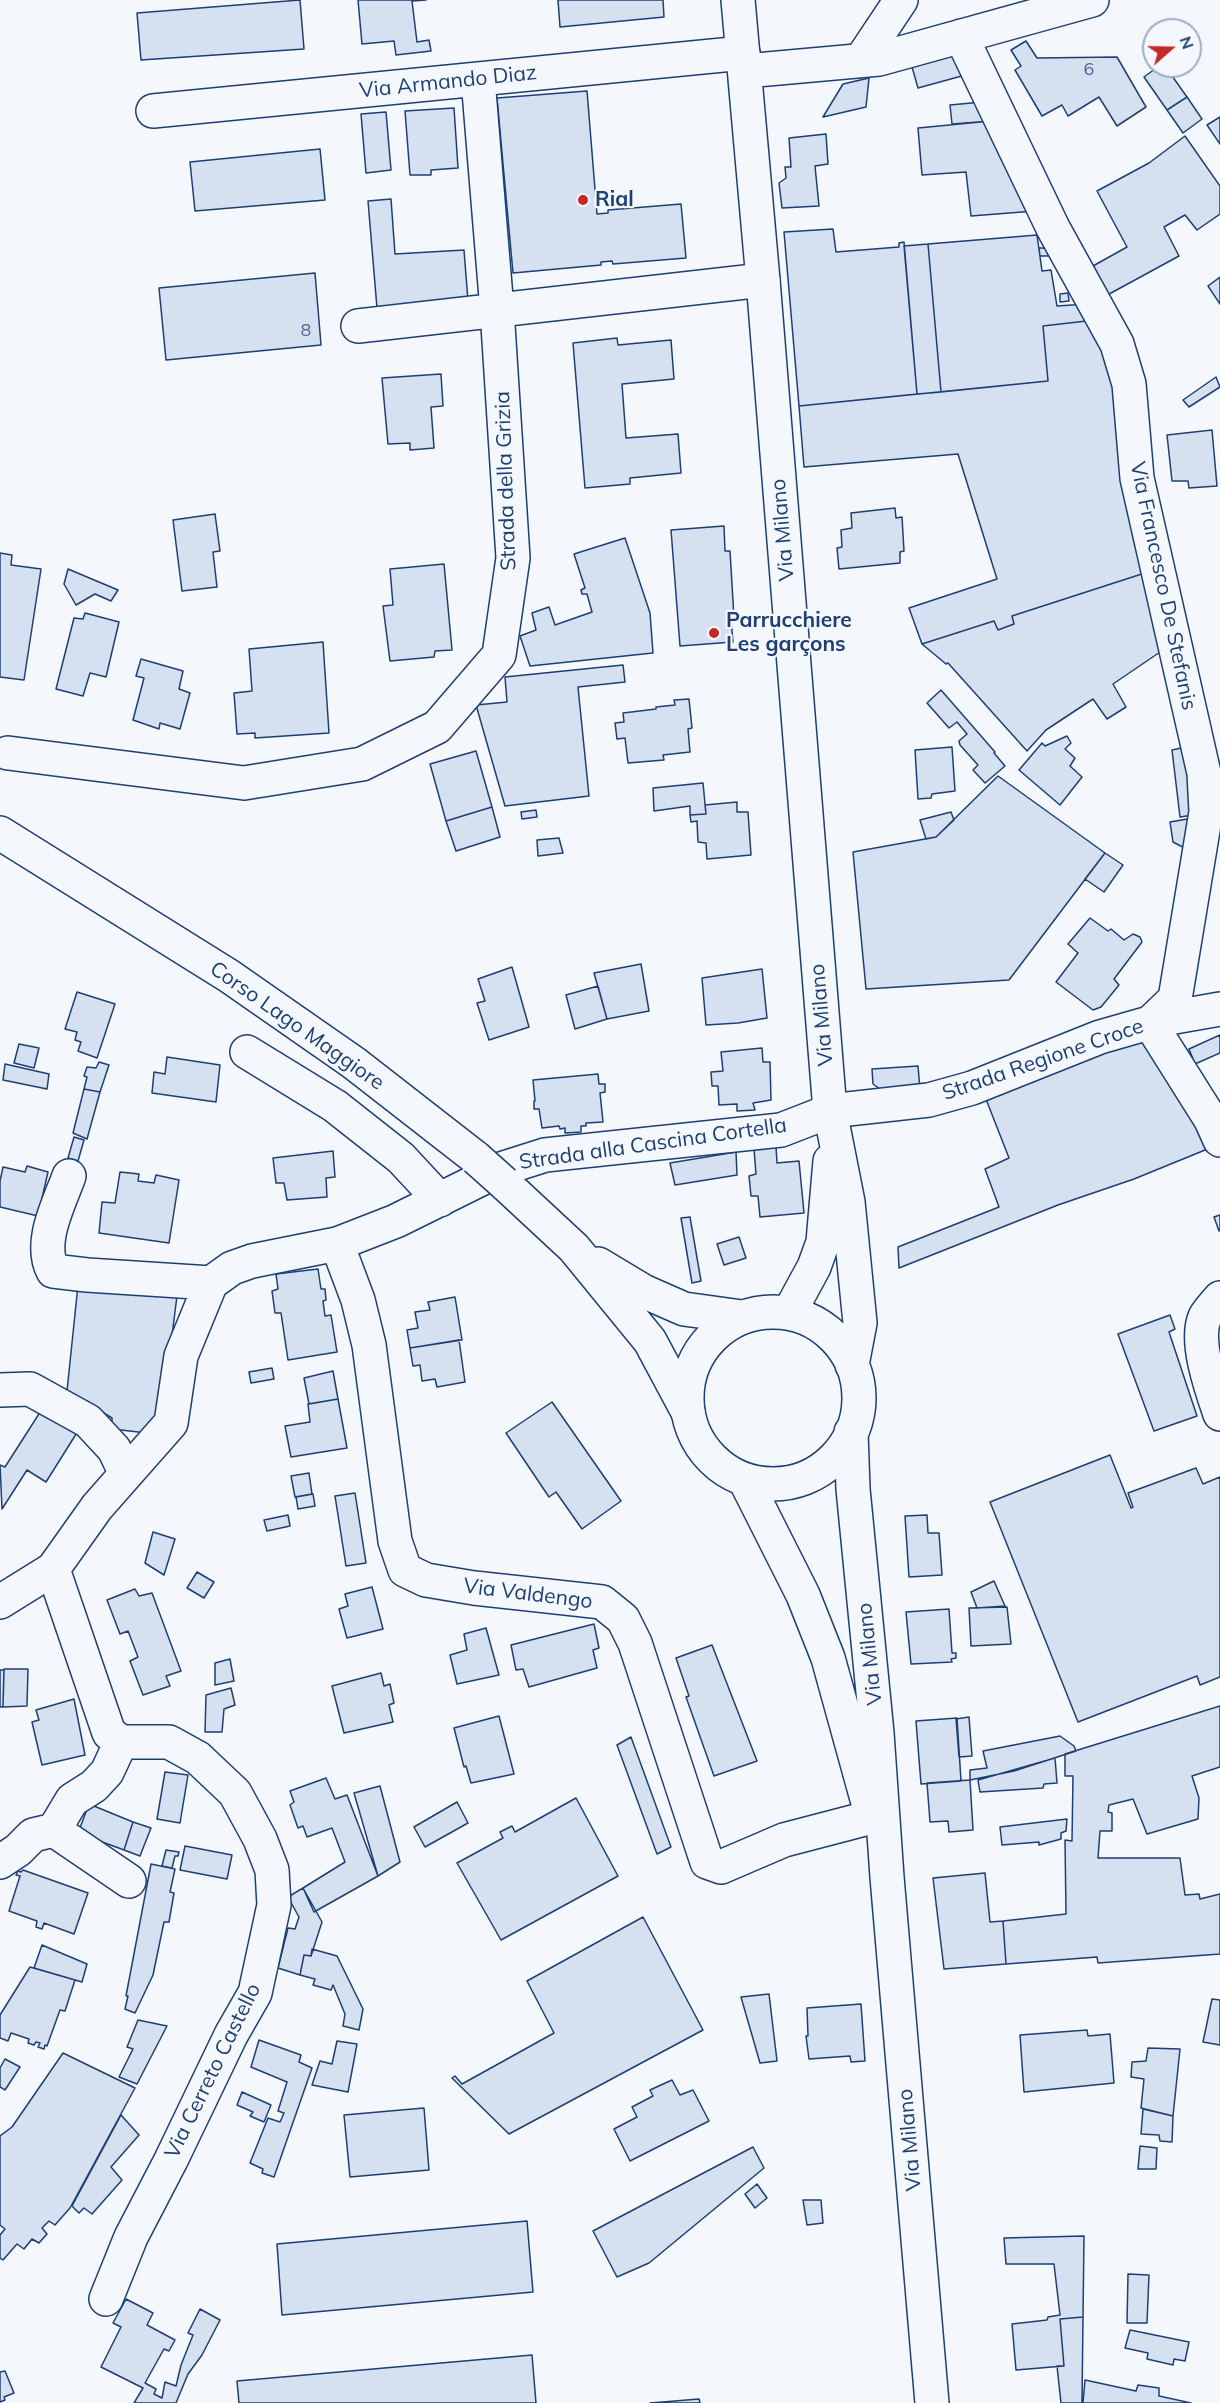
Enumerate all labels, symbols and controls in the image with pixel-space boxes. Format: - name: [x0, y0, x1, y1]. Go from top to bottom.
- north arrow: [1142, 18, 1202, 78]
- text: N: [1176, 33, 1199, 52]
- house number: 6: [1084, 59, 1094, 81]
- street label: Via Armando Diaz: [358, 60, 538, 104]
- place label: Rial: [595, 187, 634, 213]
- marker: Rial: [576, 193, 590, 207]
- house number: 8: [301, 320, 311, 342]
- street label: Strada della Grizia: [490, 391, 522, 571]
- street label: Via Francesco De Stefanis: [1124, 460, 1202, 712]
- street label: Via Milano: [766, 478, 800, 582]
- place label: Parrucchiere Les garçons: [726, 608, 852, 658]
- marker: Parrucchiere Les garçons: [707, 626, 721, 640]
- street label: Corso Lago Maggiore: [205, 956, 389, 1096]
- street label: Via Milano: [805, 963, 839, 1067]
- street label: Strada Regione Croce: [939, 1014, 1147, 1106]
- street label: Strada alla Cascina Cortella: [518, 1113, 788, 1175]
- street label: Via Valdengo: [462, 1574, 594, 1614]
- street label: Via Milano: [852, 1602, 888, 1706]
- street label: Via Cerreto Castello: [160, 1979, 266, 2163]
- street label: Via Milano: [893, 2088, 927, 2192]

